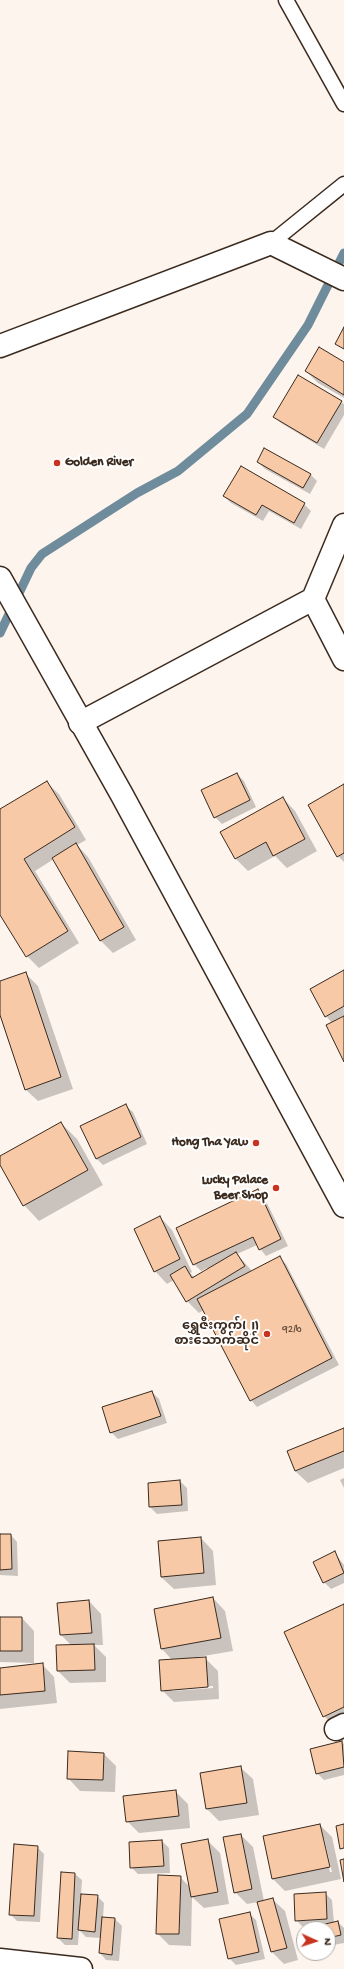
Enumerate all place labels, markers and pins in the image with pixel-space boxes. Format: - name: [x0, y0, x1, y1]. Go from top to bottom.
- place label: Golden River: [65, 455, 133, 471]
- marker: Golden River: [52, 458, 62, 468]
- place label: Hong Tha Yaw: [172, 1135, 248, 1151]
- marker: Hong Tha Yaw: [251, 1138, 261, 1148]
- place label: Lucky Palace Beer Shop: [202, 1173, 268, 1204]
- marker: Lucky Palace Beer Shop: [271, 1183, 281, 1193]
- place label: ရွှေဇီးကွက်(၂) စားသောက်ဆိုင်: [174, 1319, 259, 1350]
- marker: ရွှေဇီးကွက်(၂) စားသောက်ဆိုင်: [262, 1329, 272, 1339]

